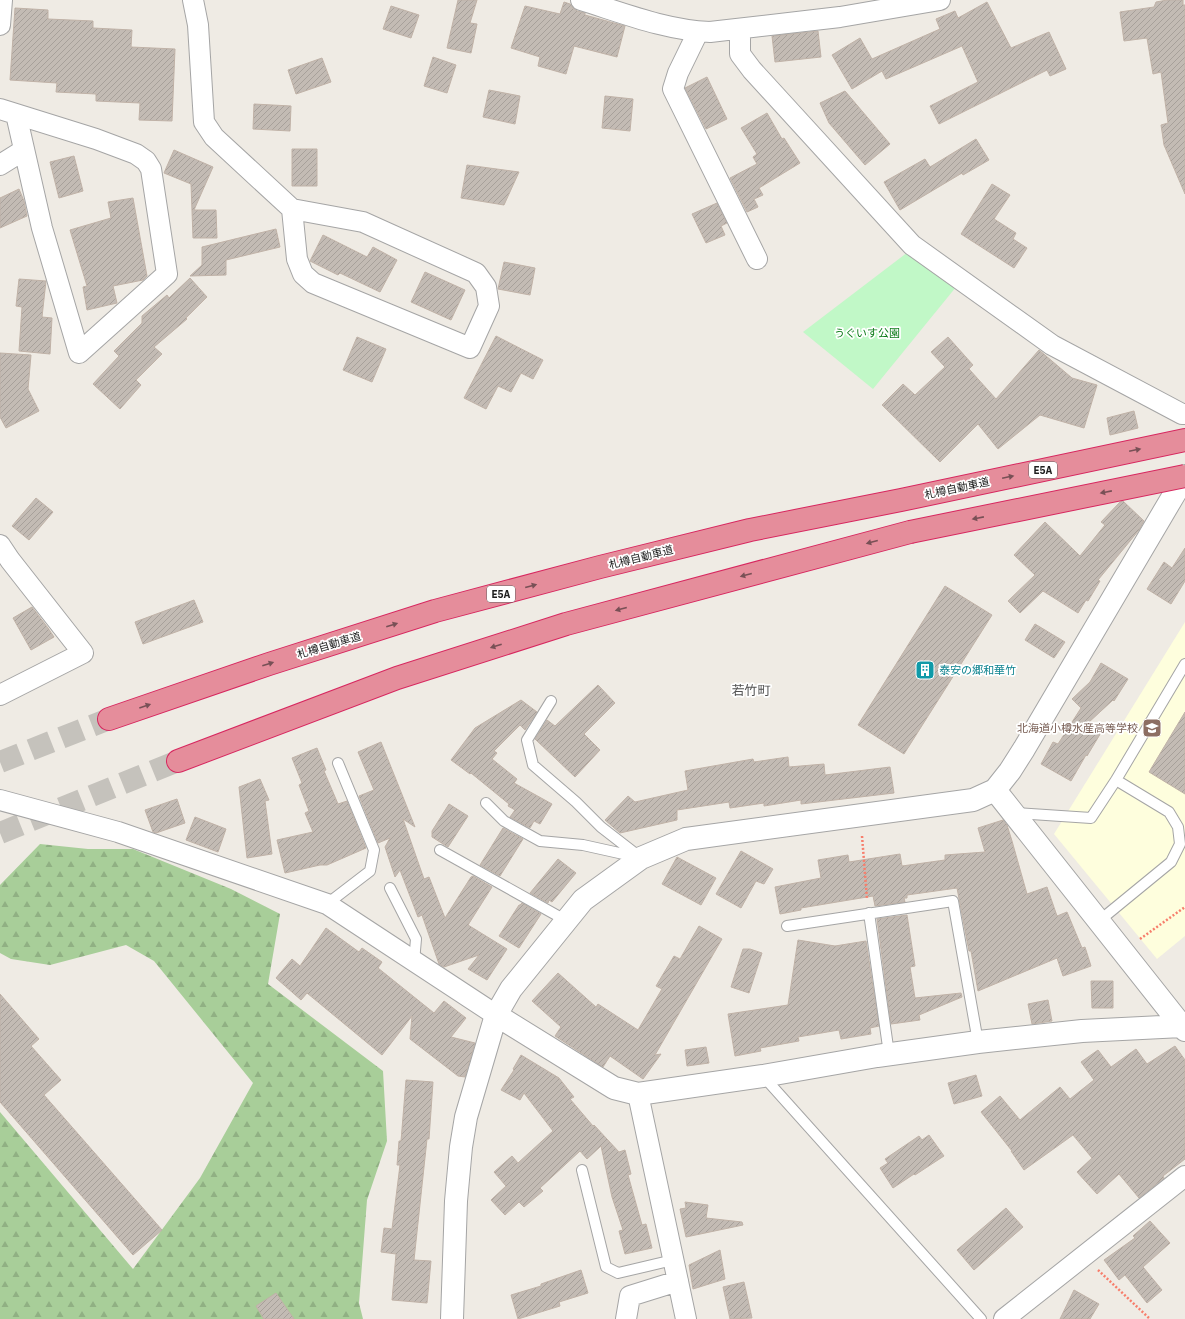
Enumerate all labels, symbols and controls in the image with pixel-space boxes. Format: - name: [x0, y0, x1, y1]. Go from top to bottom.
- park label: うぐいす公園: [834, 326, 900, 340]
- one-way arrow: [1129, 447, 1141, 453]
- road number: E5A: [1029, 462, 1057, 478]
- street label: 札樽自動車道: [923, 474, 991, 502]
- one-way arrow: [1002, 474, 1014, 480]
- one-way arrow: [1099, 490, 1112, 496]
- one-way arrow: [972, 515, 984, 521]
- one-way arrow: [866, 539, 878, 545]
- street label: 札樽自動車道: [607, 542, 675, 572]
- one-way arrow: [740, 572, 752, 578]
- one-way arrow: [525, 582, 537, 588]
- road number: E5A: [487, 586, 515, 602]
- one-way arrow: [614, 606, 626, 612]
- one-way arrow: [387, 622, 399, 628]
- street label: 札樽自動車道: [295, 629, 363, 661]
- one-way arrow: [490, 644, 502, 650]
- building icon: 泰安の郷和華竹: [914, 659, 936, 681]
- one-way arrow: [263, 661, 275, 667]
- place label: 泰安の郷和華竹: [939, 663, 1016, 677]
- district label: 若竹町: [731, 682, 771, 699]
- one-way arrow: [140, 703, 152, 709]
- school or university icon: 北海道小樽水産高等学校: [1141, 717, 1163, 739]
- place label: 北海道小樽水産高等学校: [1017, 721, 1138, 735]

